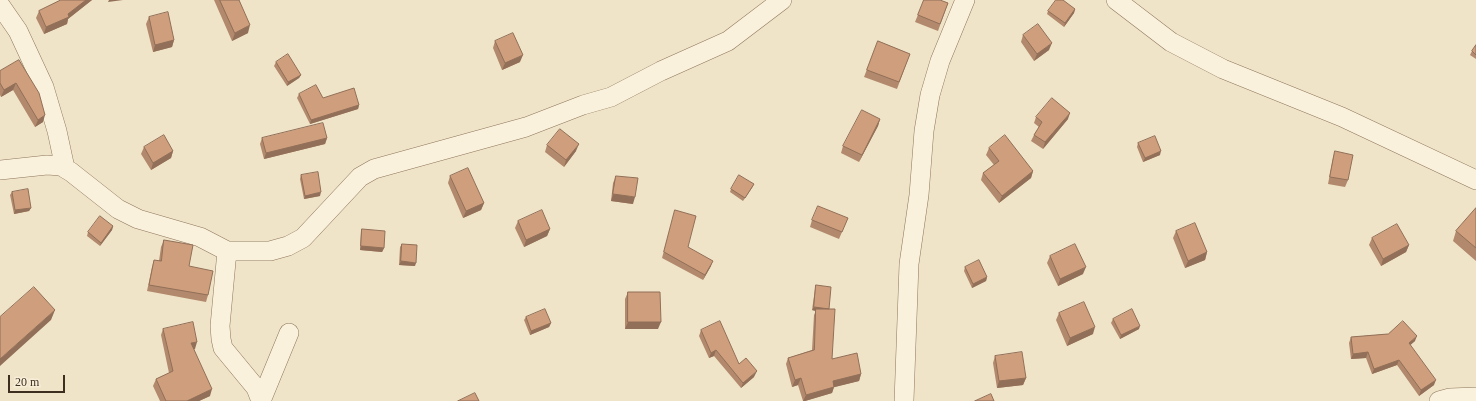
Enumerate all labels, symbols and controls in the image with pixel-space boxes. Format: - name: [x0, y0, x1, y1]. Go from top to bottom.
- scale bar: [10, 367, 67, 393]
- text: 20 m: [15, 375, 39, 389]

